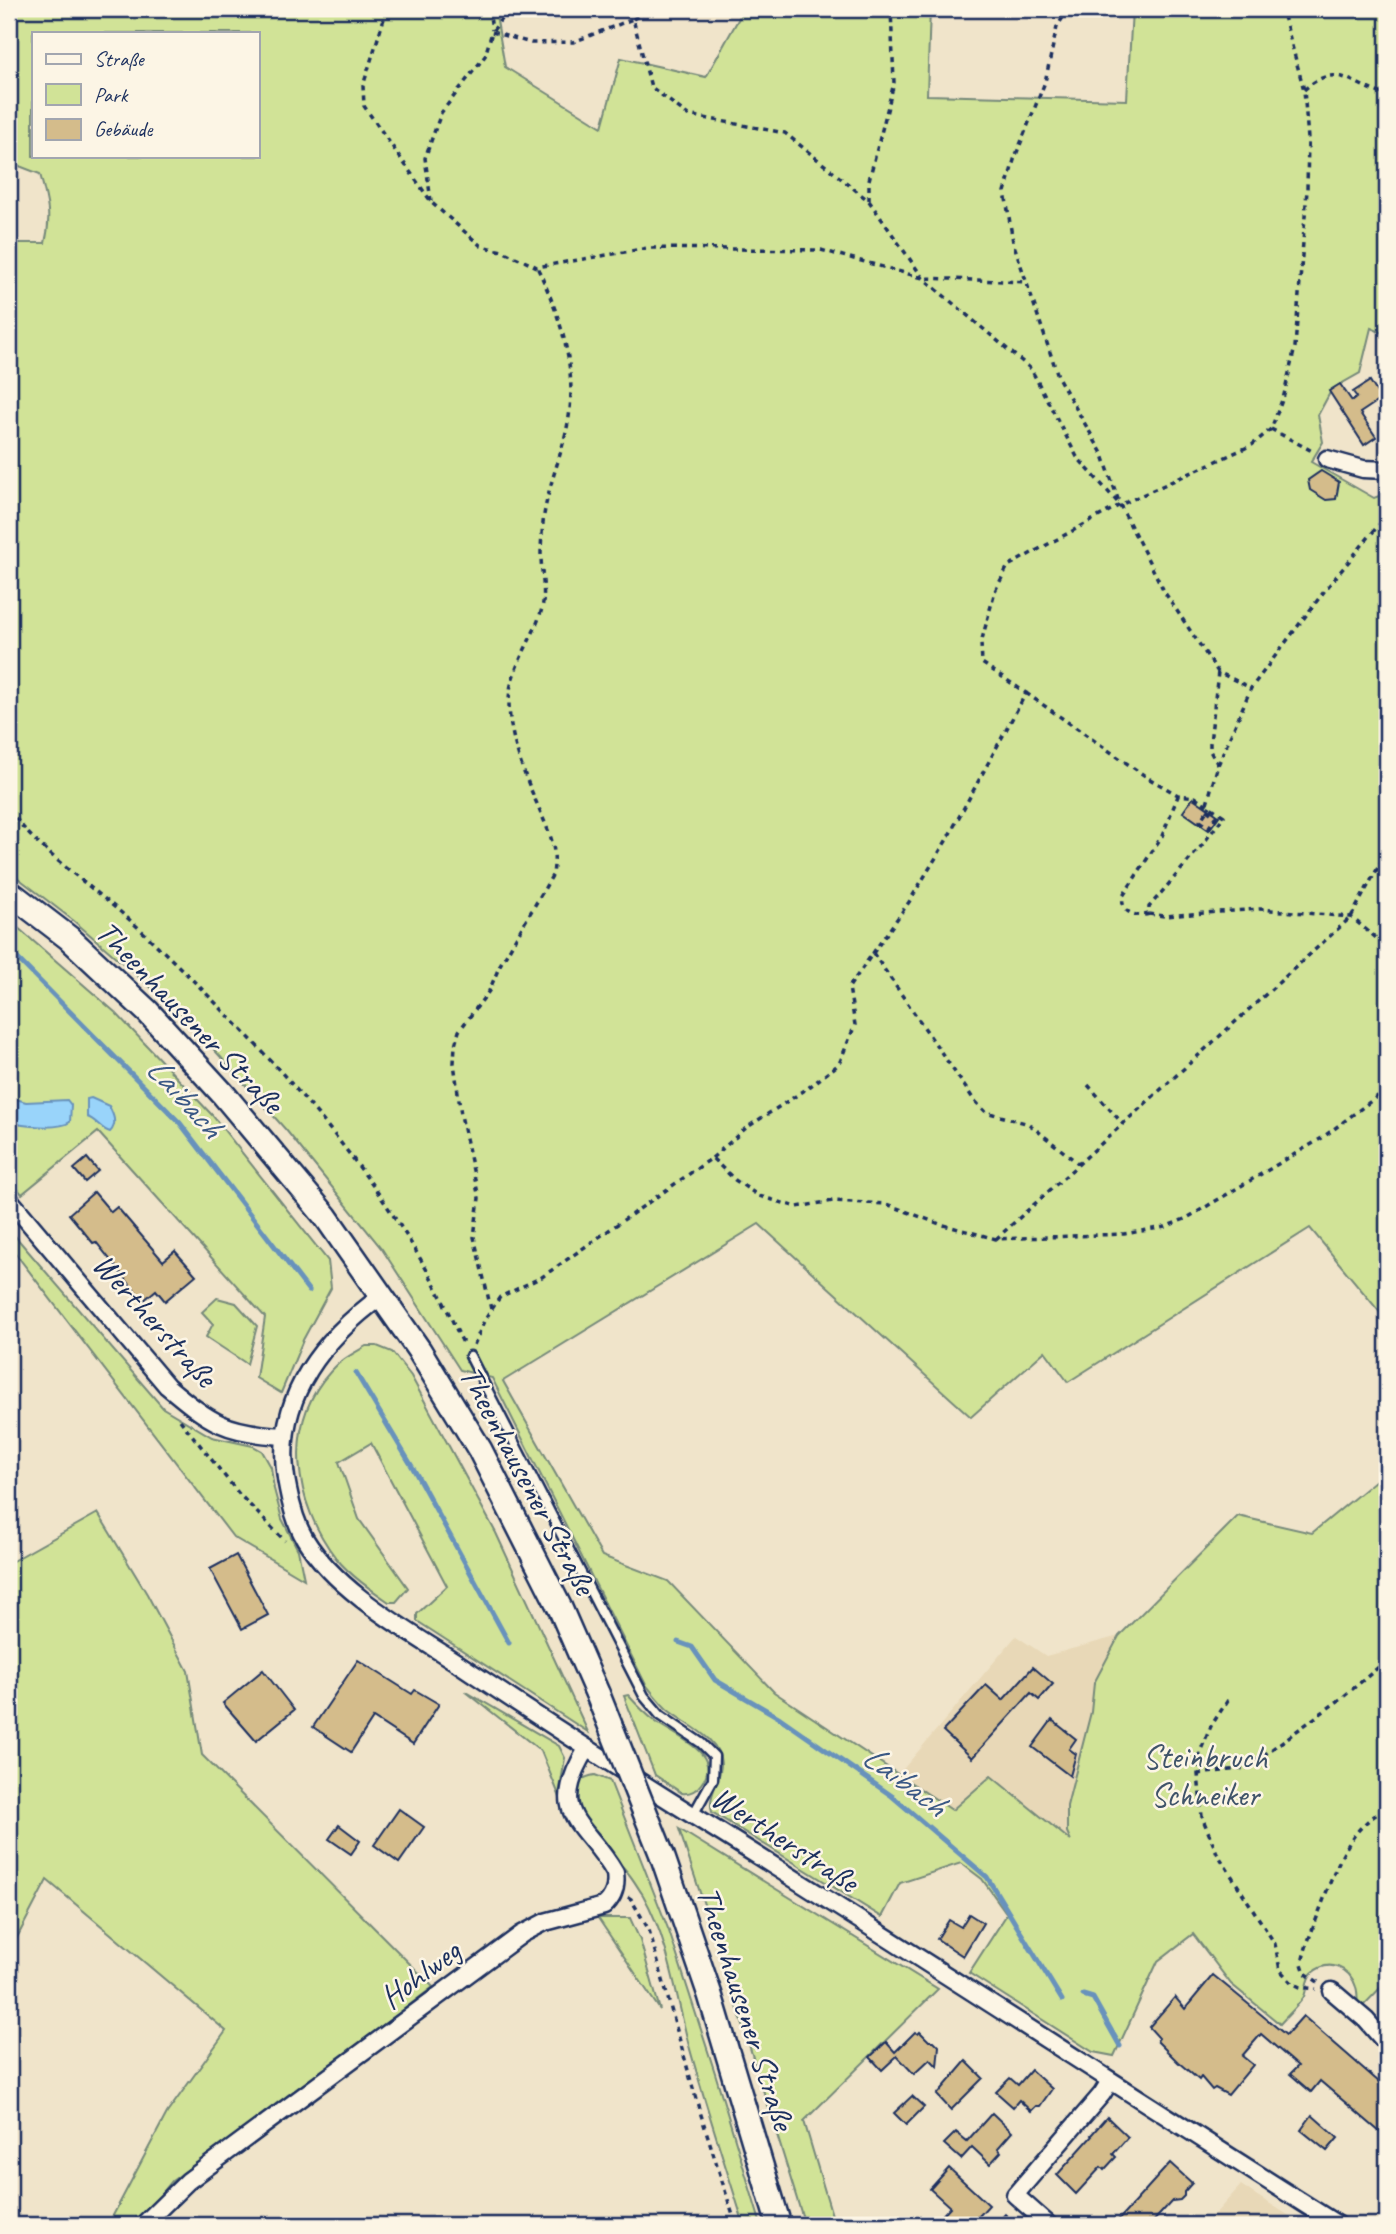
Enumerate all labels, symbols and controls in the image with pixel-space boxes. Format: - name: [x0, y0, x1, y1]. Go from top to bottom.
- legend: [32, 32, 259, 158]
- text: Straße: [94, 46, 146, 72]
- text: Park: [94, 82, 129, 108]
- text: Gebäude: [94, 116, 153, 142]
- street label: Theenhausener Straße: [87, 911, 295, 1124]
- water label: Laibach: [137, 1047, 235, 1149]
- street label: Wertherstraße: [84, 1244, 228, 1398]
- street label: Theenhausener Straße: [450, 1358, 607, 1604]
- water label: Laibach: [854, 1734, 958, 1828]
- park label: Steinbruch Schneiker: [1143, 1736, 1268, 1816]
- street label: Wertherstraße: [704, 1776, 868, 1903]
- street label: Theenhausener Straße: [687, 1881, 806, 2137]
- street label: Hohlweg: [371, 1929, 470, 2018]

